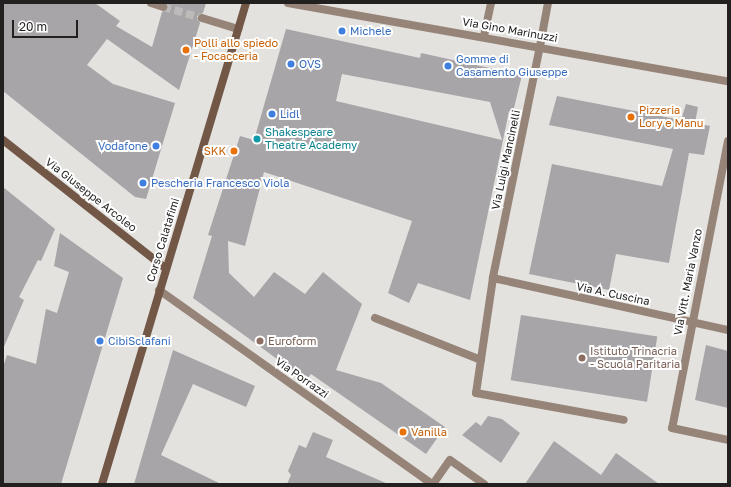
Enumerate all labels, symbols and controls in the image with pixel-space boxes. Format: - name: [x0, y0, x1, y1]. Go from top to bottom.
- scale bar: [14, 12, 80, 38]
- street label: Via Gino Marinuzzi: [461, 15, 559, 45]
- text: 20 m: [19, 19, 47, 34]
- place label: Michele: [350, 24, 391, 38]
- marker: Michele: [337, 26, 347, 36]
- place label: Polli allo spiedo - Focacceria: [194, 37, 278, 63]
- marker: Polli allo spiedo - Focacceria: [181, 45, 191, 55]
- place label: Gomme di Casamento Giuseppe: [456, 53, 568, 79]
- place label: OVS: [299, 57, 321, 71]
- marker: OVS: [286, 59, 296, 69]
- marker: Gomme di Casamento Giuseppe: [443, 61, 453, 71]
- place label: Pizzeria Lory e Manu: [639, 104, 704, 130]
- place label: Lidl: [280, 107, 300, 121]
- marker: Lidl: [267, 109, 277, 119]
- street label: Via Luigi Mancinelli: [489, 109, 523, 211]
- marker: Pizzeria Lory e Manu: [626, 112, 636, 122]
- place label: Shakespeare Theatre Academy: [265, 126, 357, 152]
- marker: Shakespeare Theatre Academy: [252, 134, 262, 144]
- place label: Vodafone: [98, 139, 148, 153]
- marker: Vodafone: [151, 141, 161, 151]
- place label: SKK: [204, 144, 226, 158]
- marker: SKK: [229, 146, 239, 156]
- street label: Via Giuseppe Arcoleo: [43, 155, 139, 235]
- place label: Pescheria Francesco Viola: [151, 176, 290, 190]
- marker: Pescheria Francesco Viola: [138, 178, 148, 188]
- street label: Corso Calatafimi: [144, 196, 182, 284]
- street label: Via Vitt. Maria Vanzo: [671, 228, 705, 336]
- street label: Via A. Cuscina: [575, 280, 651, 308]
- place label: CibiSclafani: [108, 334, 171, 348]
- place label: Euroform: [268, 334, 317, 348]
- marker: CibiSclafani: [95, 336, 105, 346]
- marker: Euroform: [255, 336, 265, 346]
- place label: Istituto Trinacria - Scuola Paritaria: [590, 345, 680, 371]
- marker: Istituto Trinacria - Scuola Paritaria: [577, 353, 587, 363]
- street label: Via Porrazzi: [273, 355, 331, 401]
- place label: Vanilla: [411, 425, 447, 439]
- marker: Vanilla: [398, 427, 408, 437]

